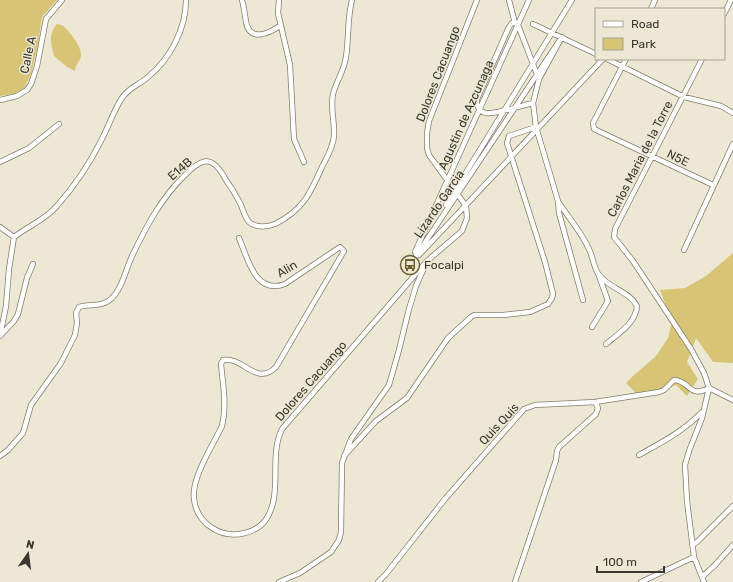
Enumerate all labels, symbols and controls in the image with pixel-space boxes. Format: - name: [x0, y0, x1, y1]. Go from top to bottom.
- legend: [595, 8, 725, 60]
- text: Road: [631, 17, 659, 31]
- street label: Dolores Cacuango: [413, 24, 463, 124]
- street label: Calle A: [17, 35, 39, 75]
- text: Park: [631, 37, 657, 51]
- street label: Agustin de Azcunaga: [436, 58, 496, 172]
- street label: Carlos Maria de la Torre: [605, 98, 676, 219]
- street label: N5E: [665, 147, 691, 169]
- street label: E14B: [165, 155, 195, 183]
- street label: Lizardo Garcia: [411, 167, 467, 241]
- bus stop icon: Focalpi: [399, 254, 421, 276]
- street label: Alin: [274, 258, 300, 280]
- place label: Focalpi: [424, 258, 464, 272]
- street label: Dolores Cacuango: [272, 338, 350, 424]
- street label: Quis Quis: [476, 400, 522, 448]
- north arrow: [8, 534, 48, 574]
- text: N: [25, 538, 36, 552]
- scale bar: [597, 548, 664, 574]
- text: 100 m: [603, 555, 637, 569]

